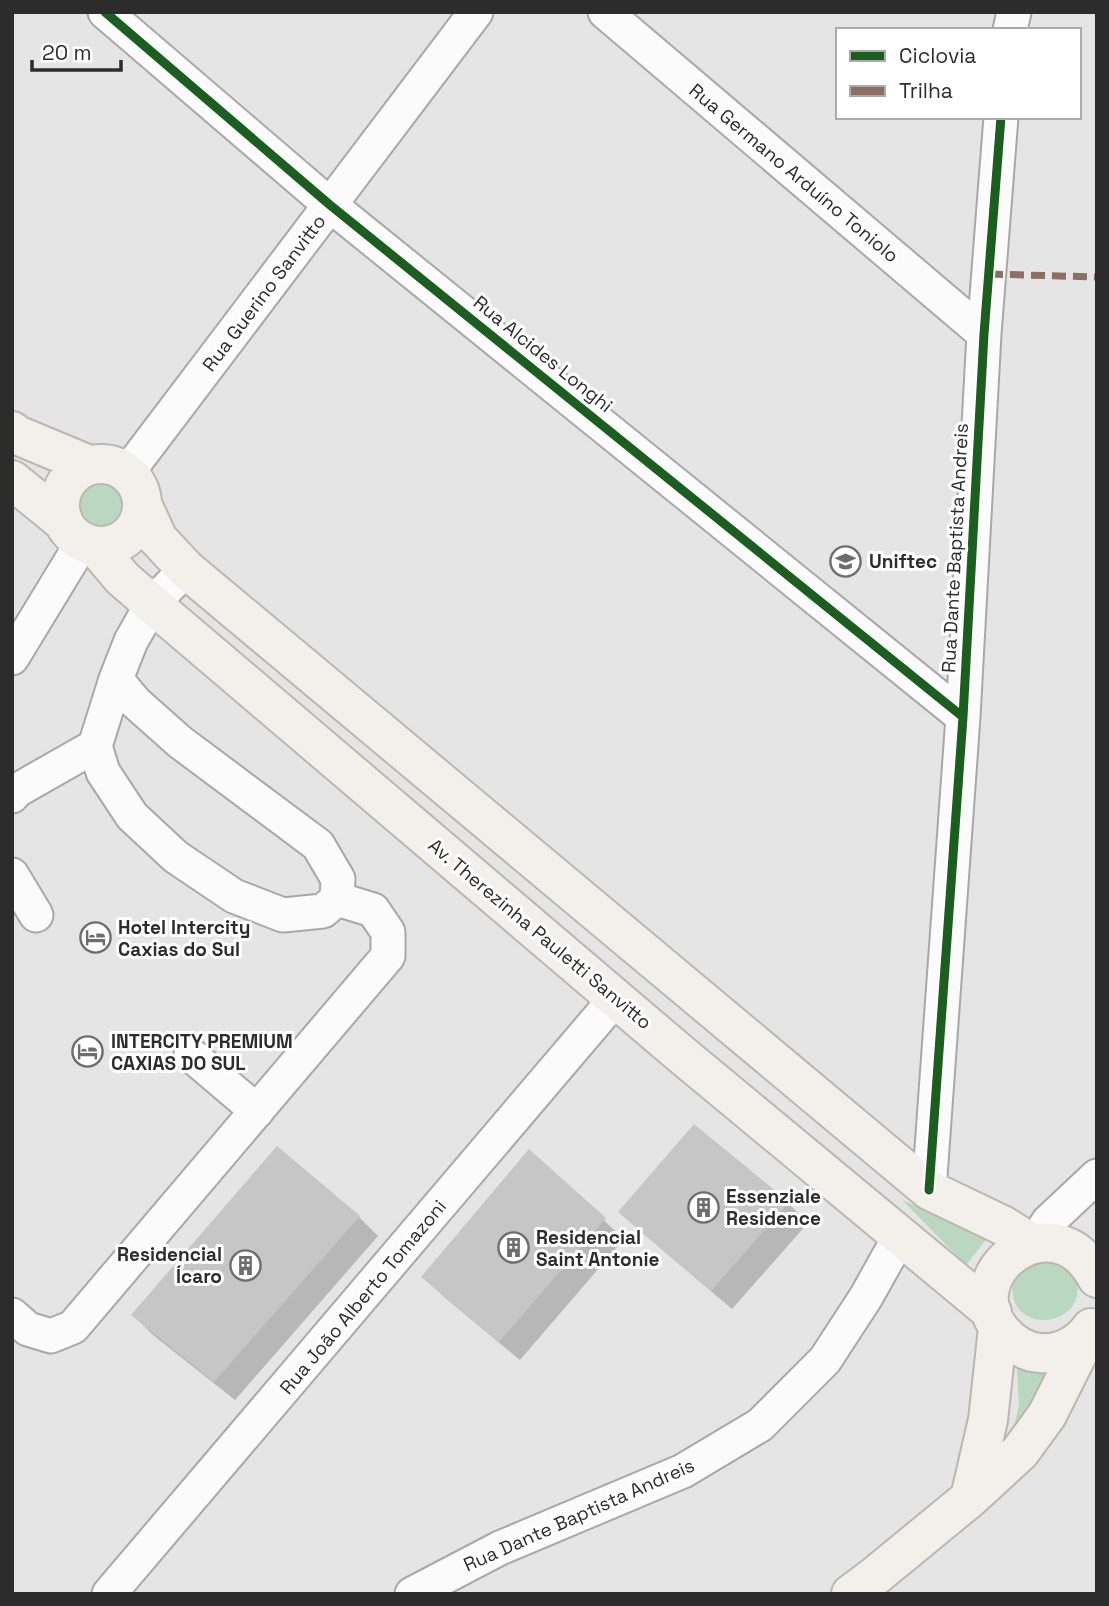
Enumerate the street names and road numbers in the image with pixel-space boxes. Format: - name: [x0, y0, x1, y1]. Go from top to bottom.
- street label: Rua Germano Arduíno Toniolo: [684, 78, 904, 268]
- street label: Rua Guerino Sanvitto: [197, 209, 331, 377]
- street label: Rua Alcides Longhi: [468, 290, 618, 418]
- street label: Rua Dante Baptista Andreis: [936, 422, 974, 674]
- street label: Av. Therezinha Pauletti Sanvitto: [423, 833, 657, 1035]
- street label: Rua João Alberto Tomazoni: [274, 1194, 452, 1400]
- street label: Rua Dante Baptista Andreis: [460, 1453, 698, 1577]

